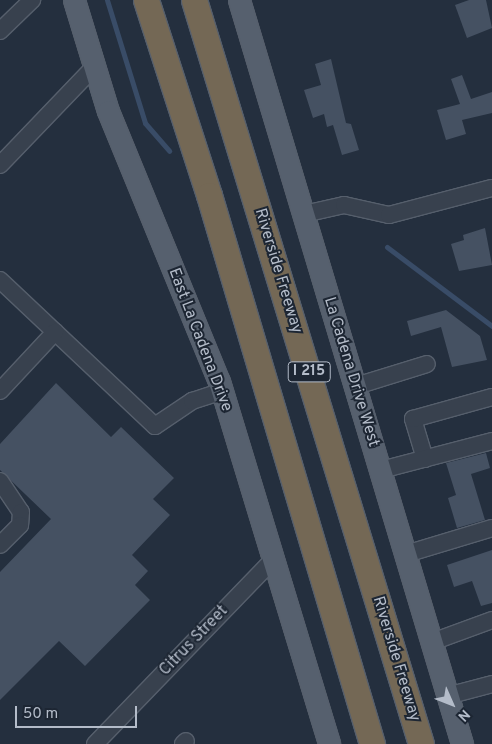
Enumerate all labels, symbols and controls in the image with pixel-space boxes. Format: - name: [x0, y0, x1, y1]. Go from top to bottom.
- street label: Riverside Freeway: [250, 206, 306, 336]
- street label: East La Cadena Drive: [164, 266, 236, 414]
- street label: La Cadena Drive West: [319, 295, 383, 449]
- road number: I 215: [286, 360, 332, 384]
- street label: Riverside Freeway: [368, 594, 424, 724]
- street label: Citrus Street: [156, 602, 232, 680]
- north arrow: [427, 679, 477, 729]
- scale bar: [18, 696, 140, 728]
- text: 50 m: [23, 705, 58, 724]
- text: N: [454, 705, 473, 724]

